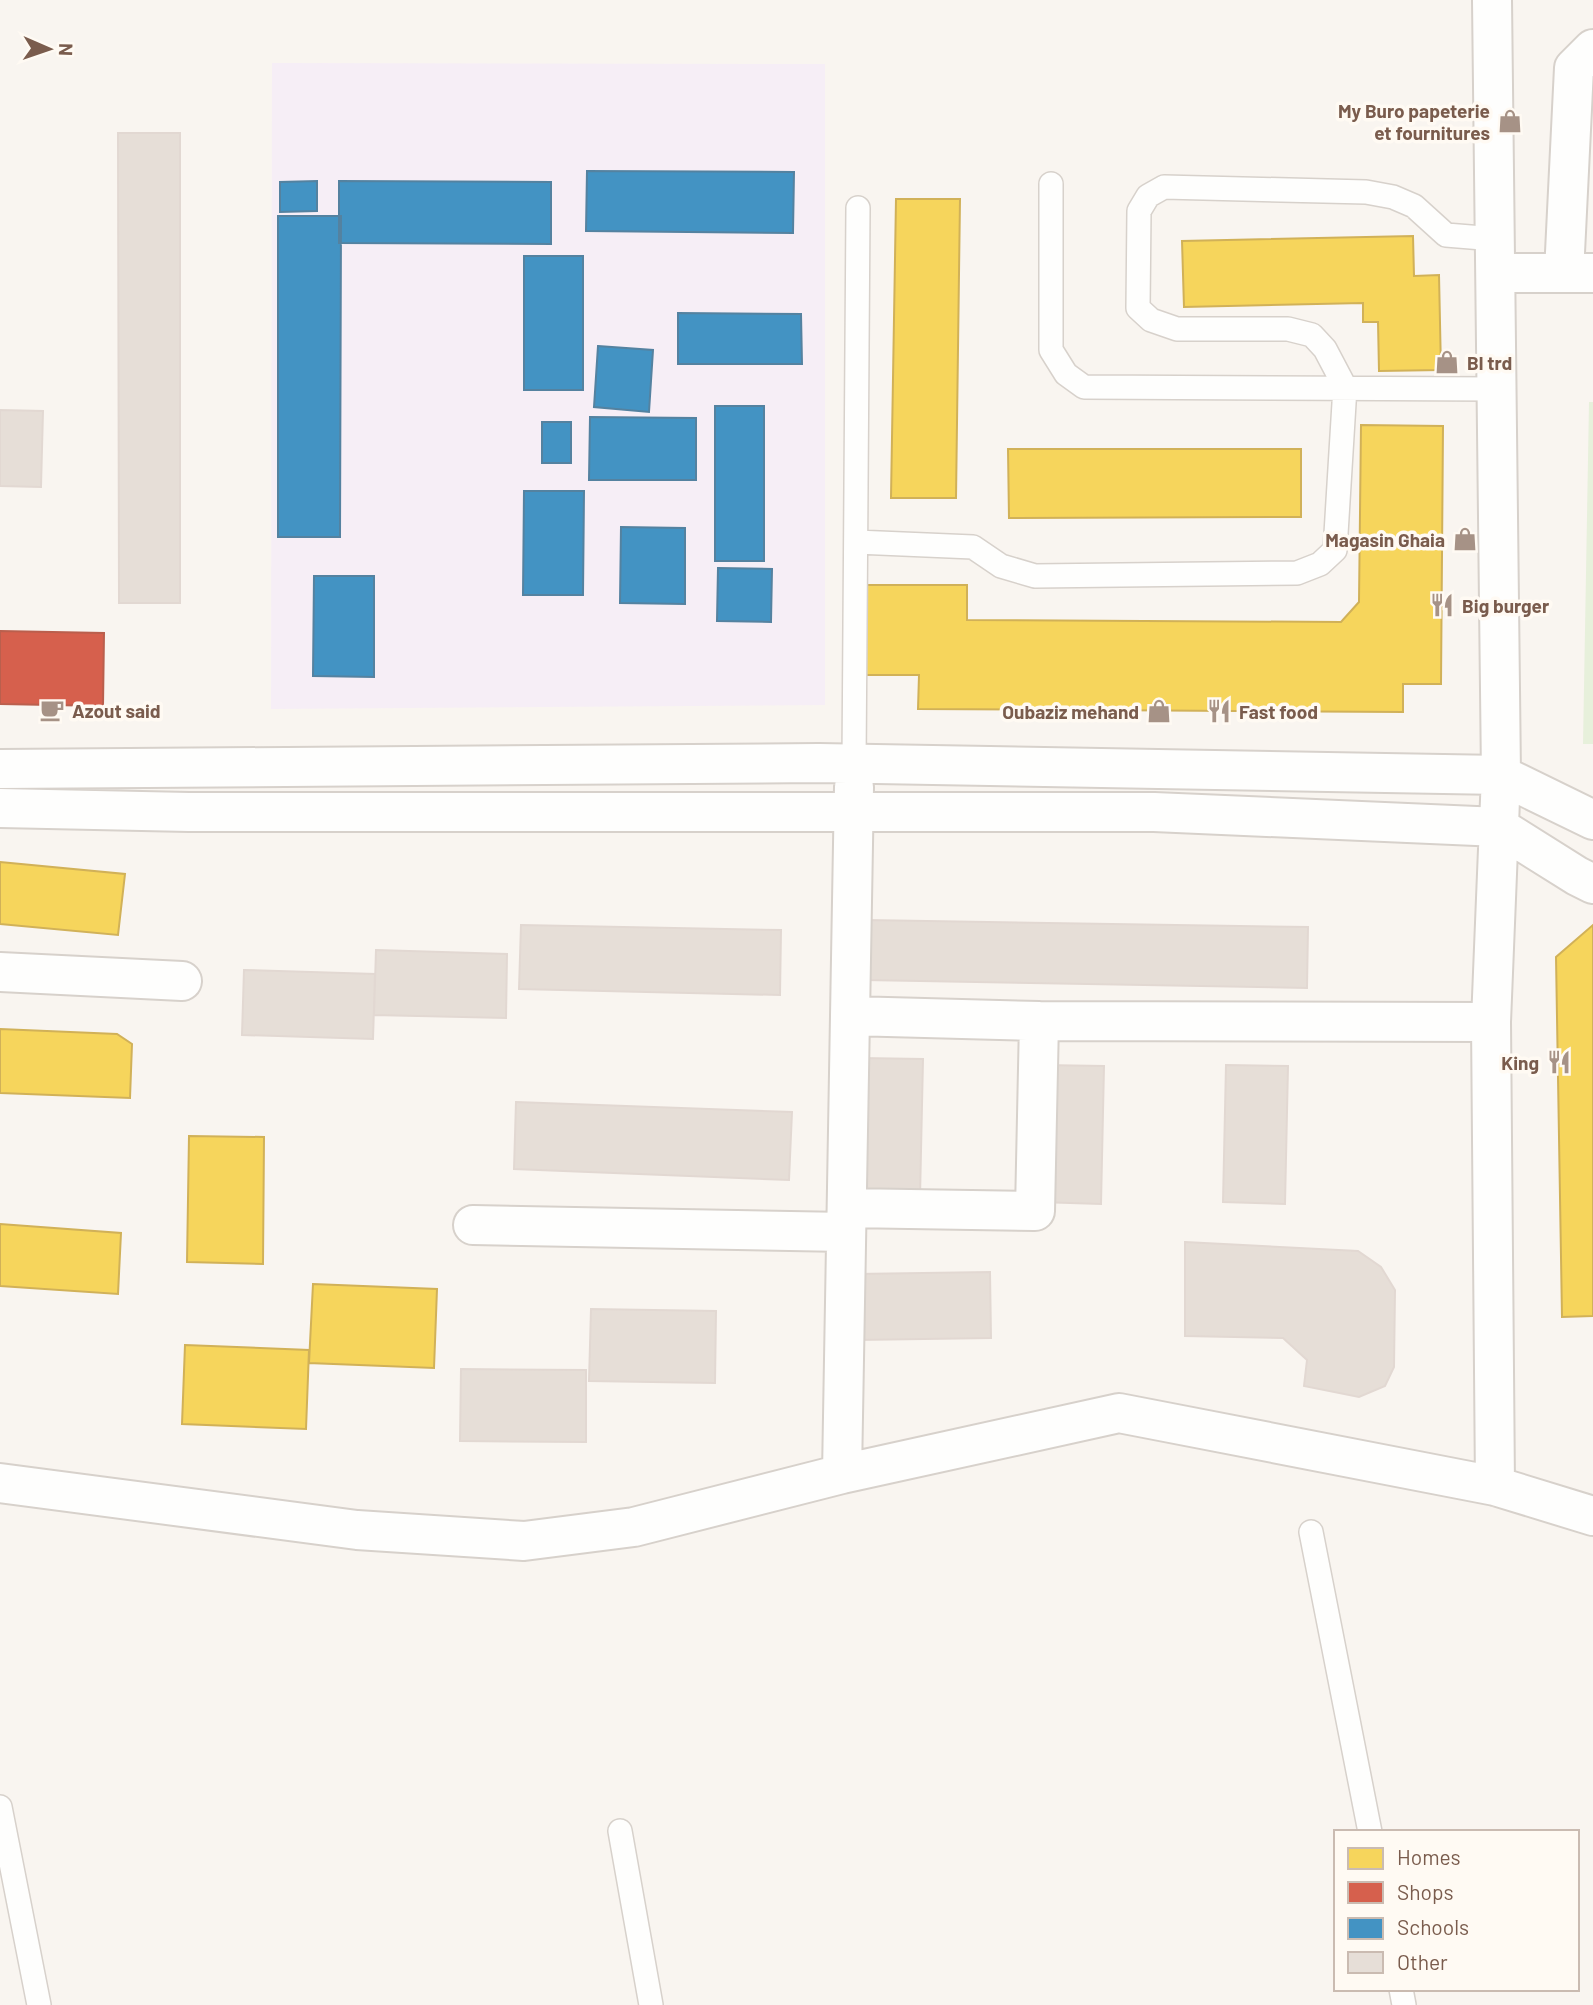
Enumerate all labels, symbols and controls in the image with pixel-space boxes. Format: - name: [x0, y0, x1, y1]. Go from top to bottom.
- north arrow: [14, 14, 84, 84]
- text: N: [55, 43, 78, 56]
- place label: My Buro papeterie et fournitures: [1338, 99, 1490, 144]
- shop icon: My Buro papeterie et fournitures: [1496, 107, 1524, 135]
- shop icon: Bl trd: [1433, 348, 1461, 376]
- place label: Bl trd: [1467, 351, 1512, 374]
- shop icon: Magasin Ghaia: [1451, 525, 1479, 553]
- place label: Magasin Ghaia: [1325, 528, 1445, 551]
- restaurant icon: Big burger: [1428, 591, 1456, 619]
- place label: Big burger: [1462, 594, 1550, 617]
- cafe icon: Azout said: [38, 696, 66, 724]
- shop icon: Oubaziz mehand: [1145, 697, 1173, 725]
- restaurant icon: Fast food: [1205, 697, 1233, 725]
- place label: Azout said: [72, 699, 161, 722]
- place label: Oubaziz mehand: [1002, 700, 1139, 723]
- place label: Fast food: [1239, 700, 1318, 723]
- restaurant icon: King: [1545, 1048, 1573, 1076]
- place label: King: [1501, 1051, 1539, 1074]
- legend: [1334, 1830, 1579, 1991]
- text: Homes: [1397, 1844, 1461, 1869]
- text: Shops: [1397, 1879, 1454, 1904]
- text: Schools: [1397, 1914, 1469, 1939]
- text: Other: [1397, 1949, 1448, 1974]

